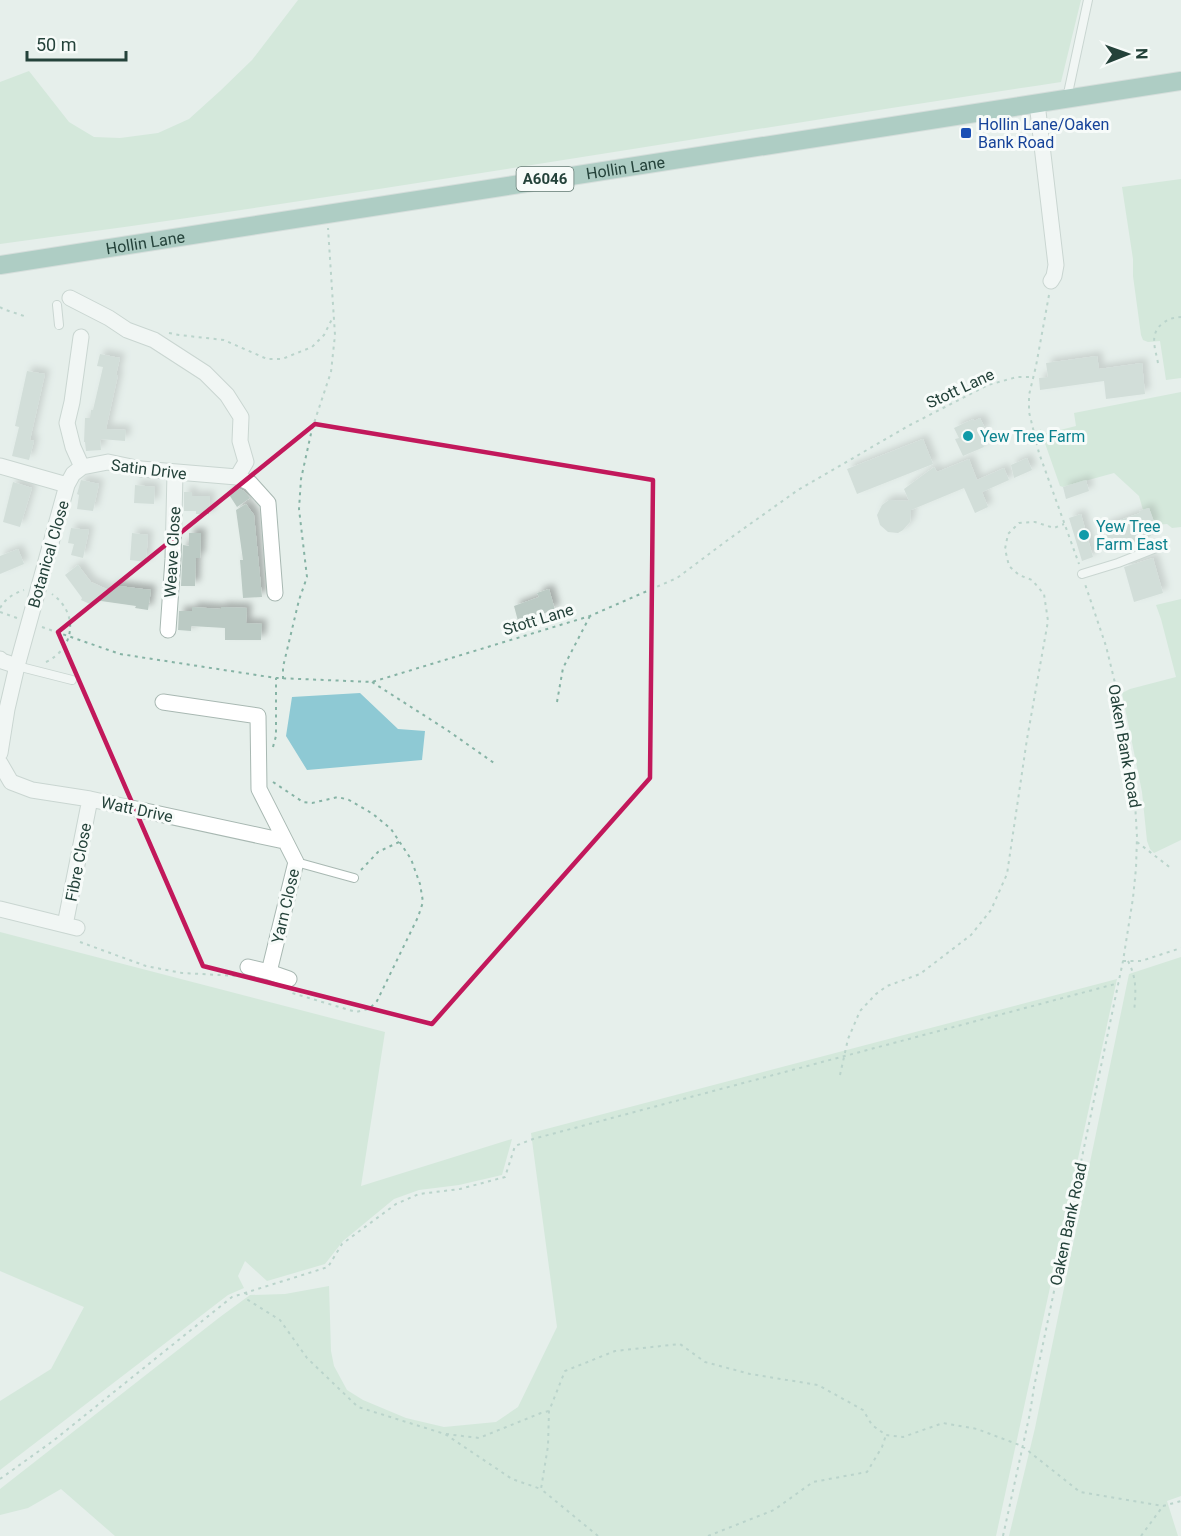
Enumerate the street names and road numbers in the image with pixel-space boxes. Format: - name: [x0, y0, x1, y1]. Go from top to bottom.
- street label: Hollin Lane: [585, 153, 666, 184]
- road number: A6046: [516, 167, 574, 191]
- street label: Hollin Lane: [104, 227, 186, 258]
- street label: Stott Lane: [923, 364, 997, 412]
- street label: Satin Drive: [110, 455, 188, 484]
- street label: Botanical Close: [24, 498, 73, 610]
- street label: Weave Close: [161, 506, 184, 598]
- street label: Stott Lane: [501, 600, 576, 639]
- street label: Oaken Bank Road: [1104, 683, 1145, 809]
- street label: Watt Drive: [99, 793, 175, 826]
- street label: Fibre Close: [62, 821, 95, 903]
- street label: Yarn Close: [268, 867, 303, 945]
- street label: Oaken Bank Road: [1046, 1161, 1091, 1287]

